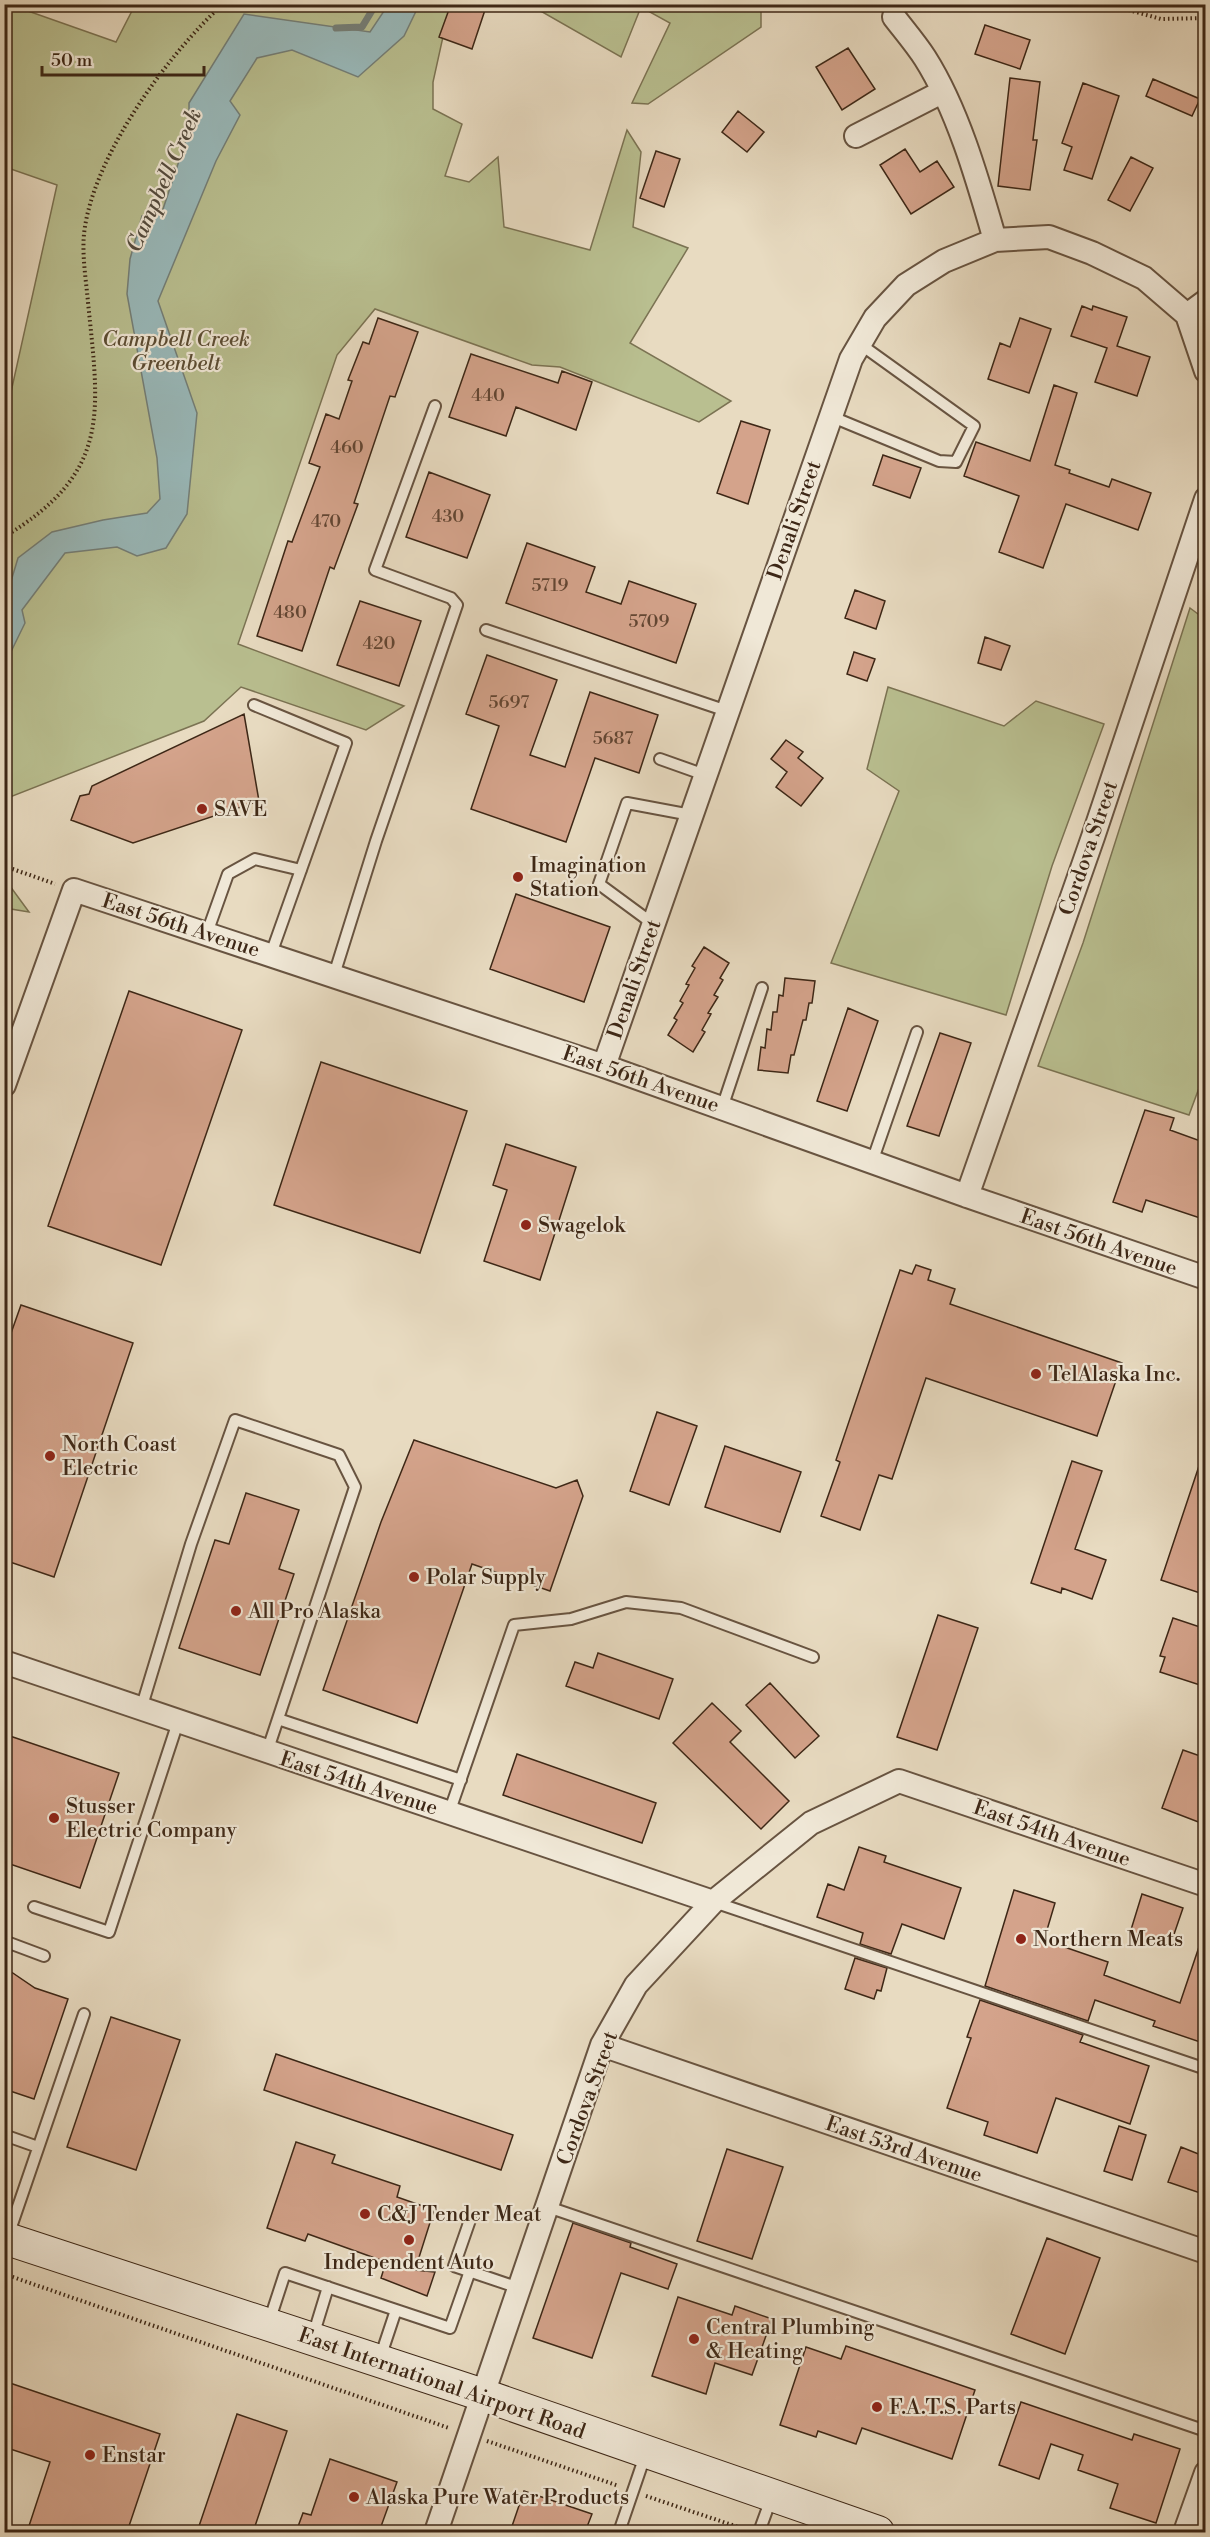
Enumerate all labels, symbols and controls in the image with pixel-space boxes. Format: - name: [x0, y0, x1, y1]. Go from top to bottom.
- scale bar: [42, 39, 204, 77]
- text: 50 m: [51, 49, 93, 72]
- water label: Campbell Creek: [121, 105, 208, 257]
- park label: Campbell Creek Greenbelt: [102, 327, 250, 377]
- house number: 440: [471, 384, 505, 407]
- house number: 460: [330, 436, 364, 459]
- street label: Denali Street: [762, 457, 828, 583]
- house number: 430: [432, 505, 464, 528]
- house number: 470: [311, 510, 341, 533]
- house number: 5719: [531, 574, 569, 597]
- house number: 480: [273, 601, 307, 624]
- house number: 5709: [629, 610, 669, 633]
- house number: 420: [363, 632, 396, 655]
- house number: 5697: [489, 691, 529, 714]
- house number: 5687: [593, 727, 633, 750]
- street label: Cordova Street: [1054, 777, 1124, 919]
- place label: SAVE: [214, 797, 267, 823]
- marker: SAVE: [195, 802, 209, 816]
- place label: Imagination Station: [530, 853, 647, 903]
- marker: Imagination Station: [511, 870, 525, 884]
- street label: East 56th Avenue: [99, 888, 263, 964]
- street label: Denali Street: [602, 916, 668, 1042]
- street label: East 56th Avenue: [559, 1041, 723, 1119]
- street label: East 56th Avenue: [1017, 1204, 1181, 1282]
- place label: Swagelok: [538, 1213, 626, 1239]
- marker: Swagelok: [519, 1218, 533, 1232]
- place label: TelAlaska Inc.: [1048, 1362, 1181, 1388]
- marker: TelAlaska Inc.: [1029, 1367, 1043, 1381]
- place label: North Coast Electric: [62, 1432, 178, 1482]
- marker: North Coast Electric: [43, 1449, 57, 1463]
- place label: Polar Supply: [426, 1565, 547, 1591]
- marker: Polar Supply: [407, 1570, 421, 1584]
- place label: All Pro Alaska: [247, 1599, 382, 1625]
- marker: All Pro Alaska: [229, 1604, 243, 1618]
- street label: East 54th Avenue: [276, 1746, 441, 1822]
- place label: Stusser Electric Company: [66, 1794, 237, 1844]
- street label: East 54th Avenue: [970, 1795, 1134, 1873]
- marker: Stusser Electric Company: [47, 1811, 61, 1825]
- place label: Northern Meats: [1033, 1927, 1183, 1953]
- marker: Northern Meats: [1014, 1932, 1028, 1946]
- street label: Cordova Street: [552, 2027, 624, 2169]
- street label: East 53rd Avenue: [822, 2111, 985, 2189]
- place label: C&J Tender Meat: [377, 2202, 542, 2228]
- marker: C&J Tender Meat: [358, 2207, 372, 2221]
- marker: Independent Auto: [402, 2233, 416, 2247]
- place label: Independent Auto: [324, 2250, 494, 2276]
- place label: Central Plumbing & Heating: [706, 2315, 874, 2365]
- street label: East International Airport Road: [295, 2322, 589, 2445]
- marker: Central Plumbing & Heating: [687, 2332, 701, 2346]
- place label: F.A.T.S. Parts: [889, 2395, 1016, 2421]
- marker: F.A.T.S. Parts: [870, 2400, 884, 2414]
- place label: Enstar: [102, 2443, 166, 2469]
- marker: Enstar: [83, 2448, 97, 2462]
- place label: Alaska Pure Water Products: [365, 2485, 629, 2511]
- marker: Alaska Pure Water Products: [347, 2490, 361, 2504]

